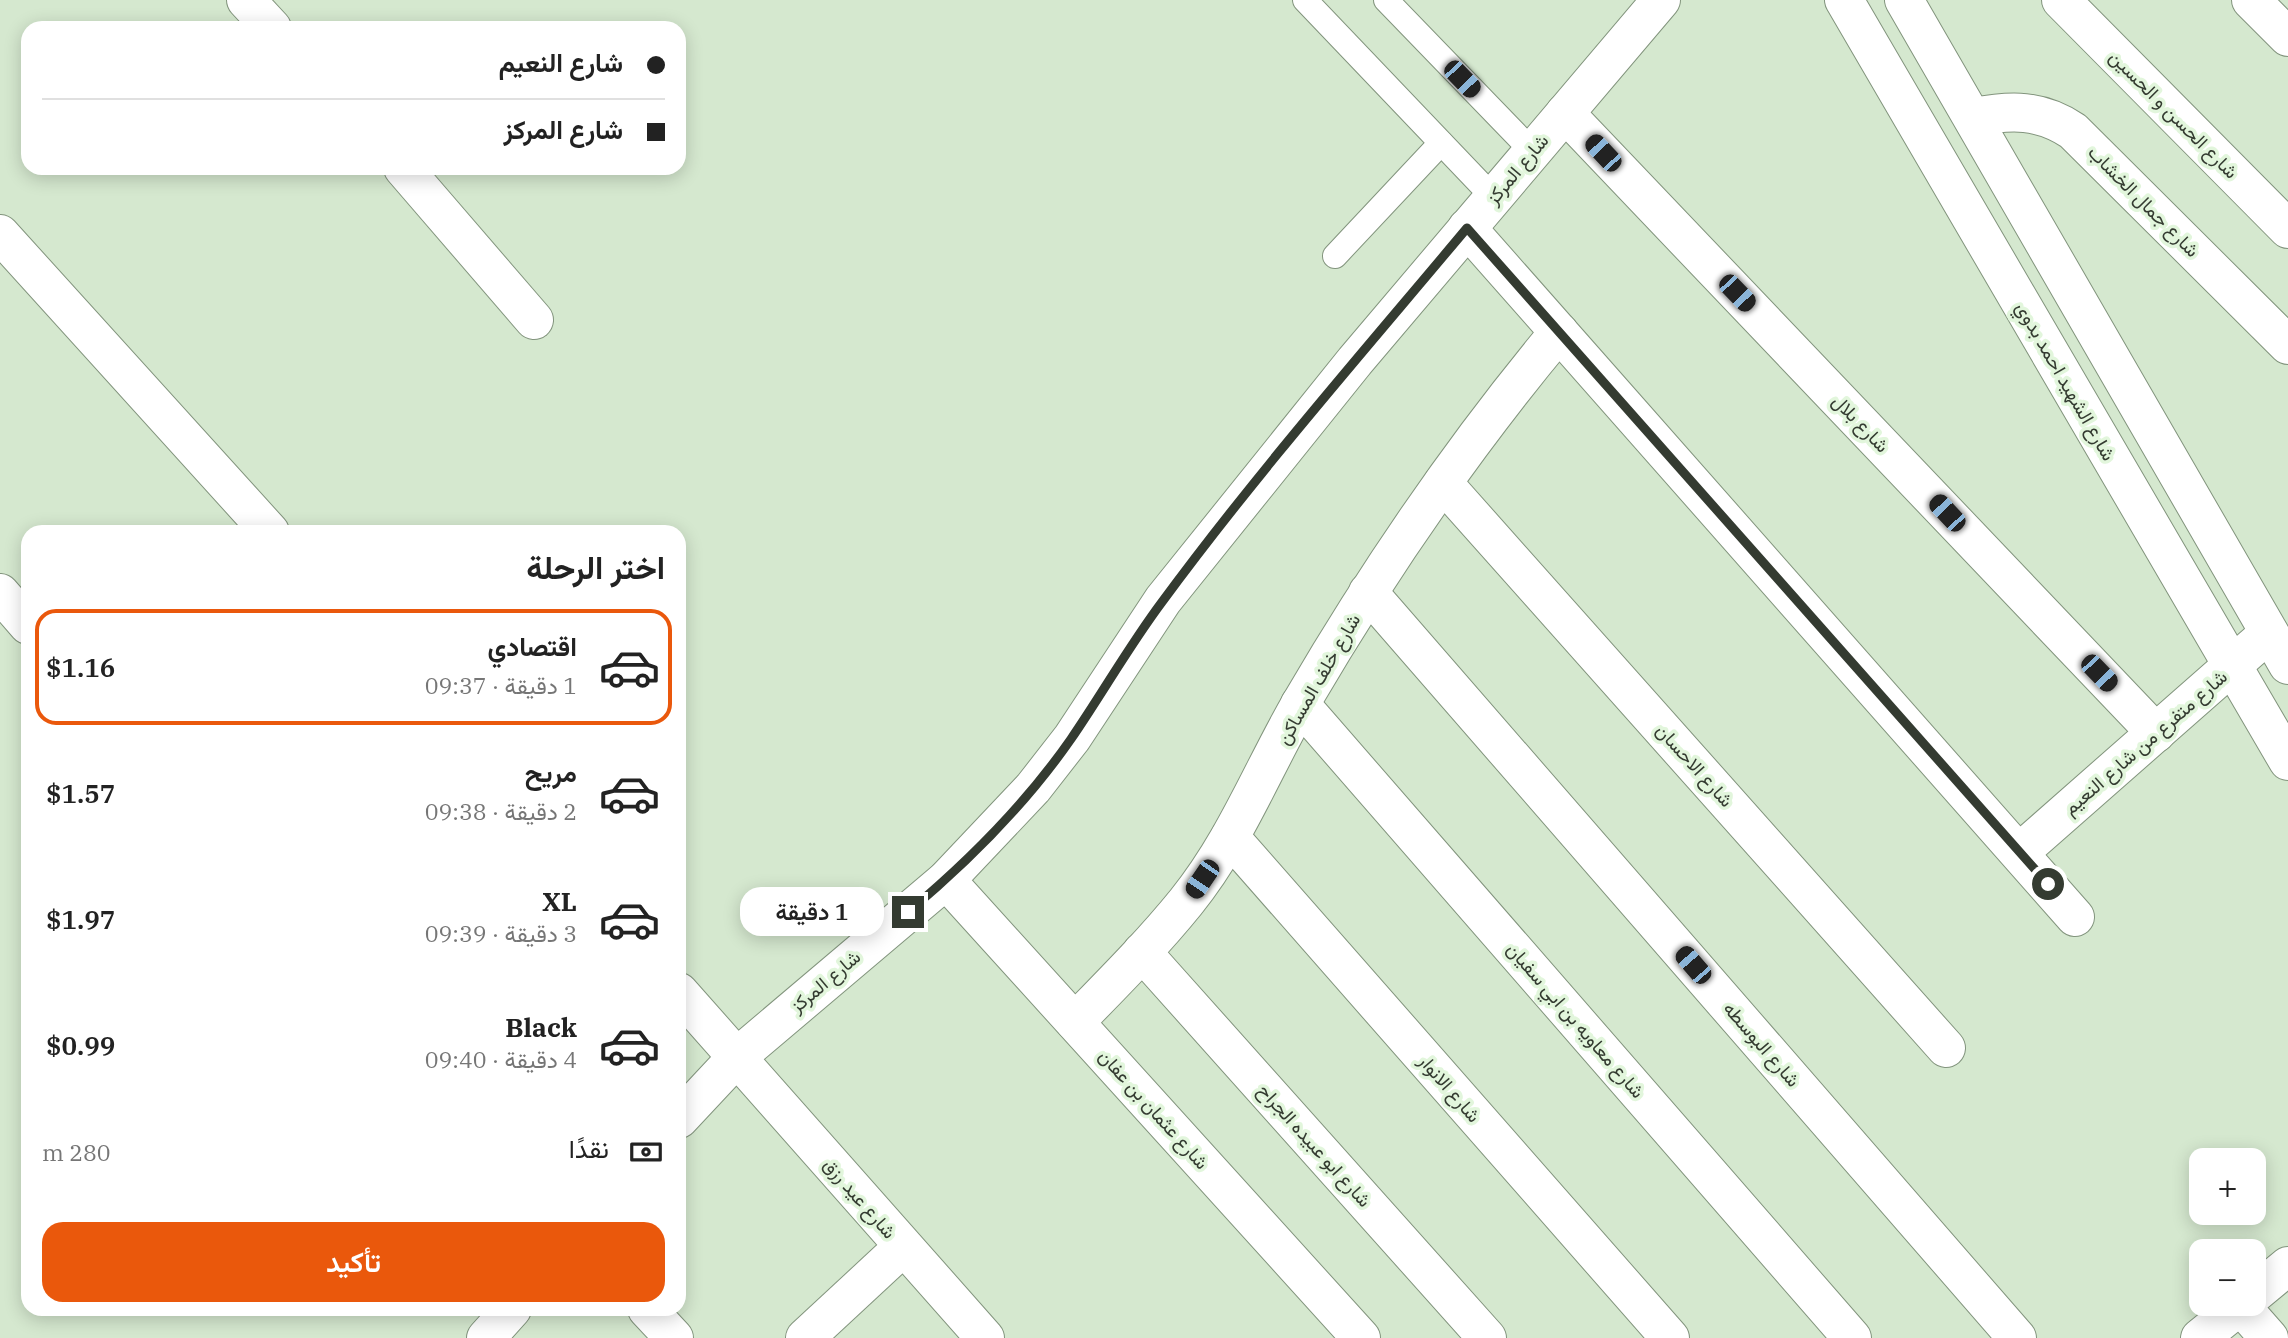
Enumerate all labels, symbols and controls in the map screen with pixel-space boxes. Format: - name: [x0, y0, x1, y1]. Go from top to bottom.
- street label: شارع الحسن و الحسين: [2104, 44, 2244, 184]
- text: شارع النعيم: [499, 45, 623, 79]
- car: [1440, 57, 1485, 101]
- text: شارع المركز: [504, 112, 623, 146]
- street label: شارع المركز: [1480, 129, 1554, 211]
- car: [1581, 130, 1626, 176]
- street label: شارع جمال الخشاب: [2082, 140, 2205, 263]
- car: [1715, 271, 1760, 315]
- street label: شارع الشهيد احمد بدوي: [2007, 297, 2121, 467]
- street label: شارع بلال: [1827, 389, 1895, 458]
- car: [1925, 490, 1970, 536]
- text: اختر الرحلة: [526, 546, 665, 588]
- street label: شارع خلف المساكن: [1271, 609, 1366, 749]
- text: اقتصادي: [488, 629, 577, 663]
- icon: car: [598, 636, 661, 699]
- text: $1.16: [46, 650, 115, 684]
- car: [2077, 651, 2122, 695]
- street label: شارع متفرع من شارع النعيم: [2058, 664, 2233, 821]
- text: 1 دقيقة · 09:37: [425, 670, 577, 700]
- street label: شارع الاحسان: [1650, 718, 1739, 813]
- text: مريح: [525, 755, 577, 789]
- icon: car: [598, 762, 661, 825]
- text: $1.57: [46, 776, 115, 810]
- text: 2 دقيقة · 09:38: [425, 796, 577, 826]
- car: [1182, 856, 1223, 902]
- route start: [2032, 868, 2064, 900]
- text: XL: [542, 884, 577, 918]
- icon: car: [598, 888, 661, 951]
- callout: 1 دقيقة: [740, 888, 884, 936]
- text: 1 دقيقة: [775, 896, 849, 926]
- route end: [892, 896, 924, 928]
- text: $1.97: [46, 902, 115, 936]
- text: 3 دقيقة · 09:39: [425, 918, 577, 948]
- street label: شارع معاويه بن ابي سفيان: [1499, 937, 1650, 1105]
- car: [1672, 942, 1715, 988]
- street label: شارع المركز: [784, 945, 866, 1019]
- street label: شارع البوسطه: [1718, 996, 1806, 1092]
- text: Black: [505, 1010, 577, 1044]
- icon: car: [598, 1014, 661, 1077]
- text: $0.99: [46, 1028, 115, 1062]
- text: 4 دقيقة · 09:40: [425, 1044, 577, 1074]
- street label: شارع عثمان بن عفان: [1093, 1044, 1214, 1175]
- street label: شارع الانوار: [1412, 1048, 1486, 1128]
- street label: شارع ابو عبيده الجراح: [1252, 1078, 1377, 1213]
- text: نقدًا: [569, 1131, 609, 1165]
- icon: cash: [627, 1133, 665, 1171]
- text: 280 m: [42, 1137, 111, 1167]
- map controls: [2189, 1148, 2266, 1316]
- button: +: [2189, 1148, 2266, 1225]
- street label: شارع عيد رزق: [818, 1153, 902, 1244]
- button: تأكيد: [42, 1222, 665, 1302]
- button: −: [2189, 1239, 2266, 1316]

